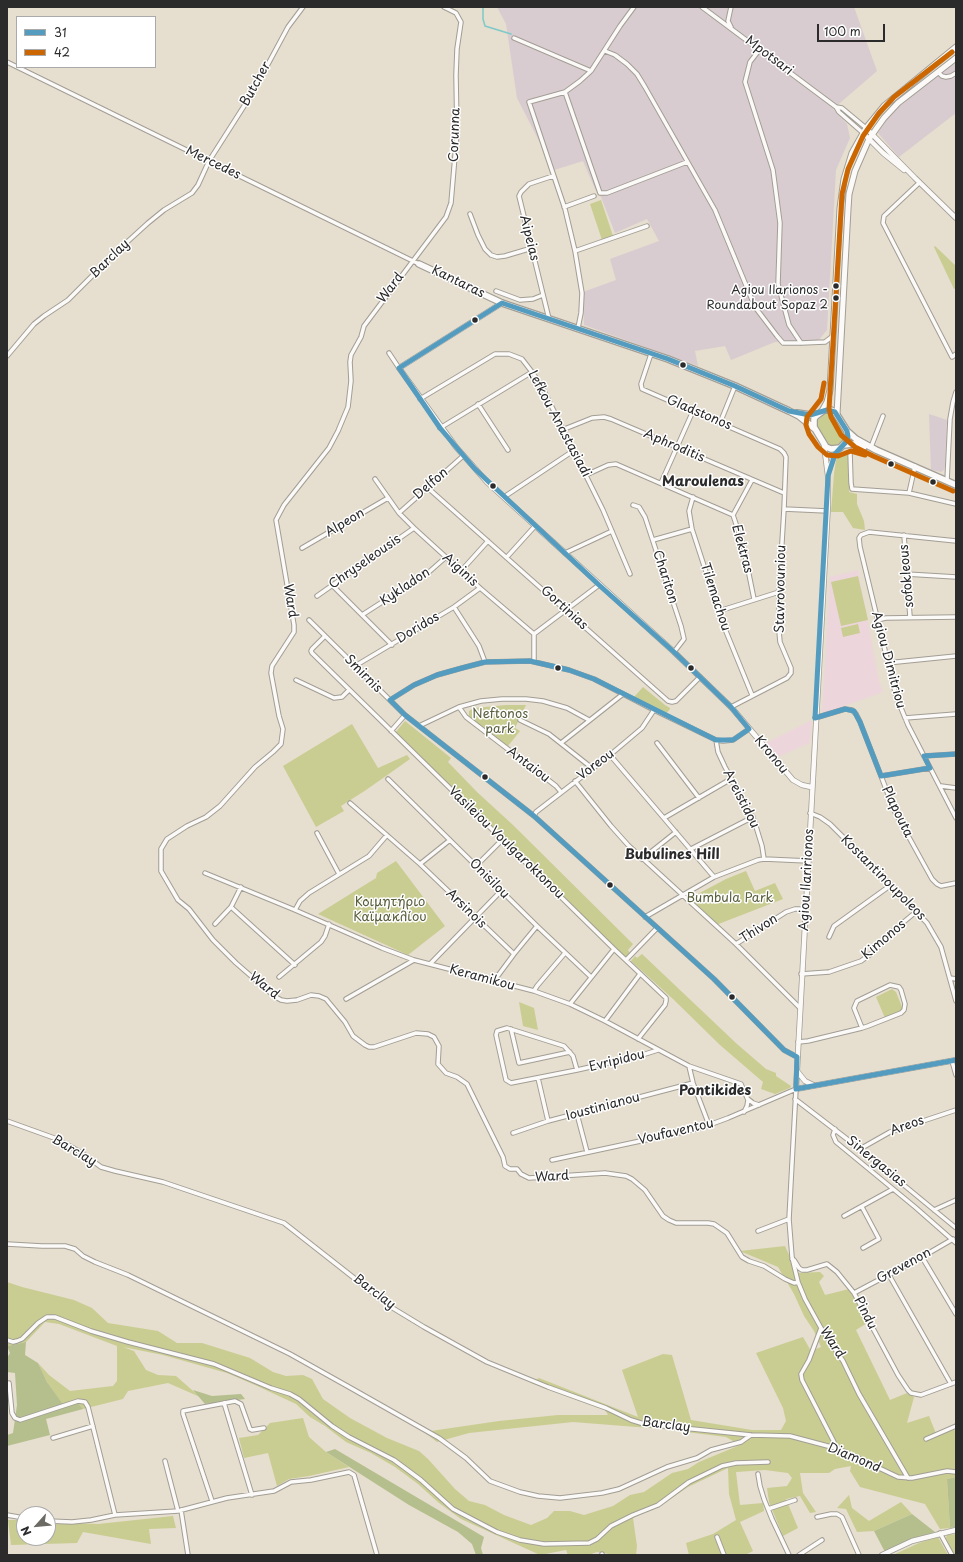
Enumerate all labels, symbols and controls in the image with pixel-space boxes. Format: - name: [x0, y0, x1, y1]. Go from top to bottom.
- legend: [16, 16, 156, 68]
- scale bar: [819, 16, 887, 42]
- text: 100 m: [824, 22, 861, 40]
- text: 31: [54, 23, 67, 41]
- street label: Mpotsari: [742, 33, 796, 79]
- text: 42: [54, 43, 70, 61]
- street label: Butcher: [237, 59, 275, 109]
- street label: Corunna: [446, 108, 464, 162]
- street label: Mercedes: [183, 143, 243, 183]
- street label: Aipeias: [516, 214, 542, 262]
- street label: Barclay: [87, 236, 133, 282]
- street label: Kantaras: [429, 262, 487, 302]
- street label: Ward: [375, 270, 407, 306]
- unlabelled marker: [831, 281, 841, 291]
- place label: Agiou Ilarionos - Roundabout Sopaz 2: [707, 284, 828, 312]
- marker: Agiou Ilarionos - Roundabout Sopaz 2: [831, 293, 841, 303]
- unlabelled marker: [470, 315, 480, 325]
- unlabelled marker: [678, 360, 688, 370]
- street label: Lefkou Anastasiadi: [524, 368, 594, 480]
- street label: Gladstonos: [664, 392, 734, 434]
- street label: Aphroditis: [641, 426, 707, 466]
- unlabelled marker: [886, 459, 896, 469]
- street label: Delfon: [411, 465, 451, 503]
- district label: Maroulenas: [662, 474, 744, 490]
- unlabelled marker: [928, 477, 938, 487]
- unlabelled marker: [488, 481, 498, 491]
- street label: Alpeon: [323, 505, 367, 541]
- street label: Elektras: [728, 523, 756, 575]
- street label: Chryseleousis: [326, 531, 404, 593]
- street label: sofokleous: [896, 544, 918, 608]
- street label: Stavrovouniou: [772, 545, 790, 633]
- street label: Chariton: [649, 548, 681, 606]
- street label: Aiginis: [439, 550, 481, 590]
- street label: Tilemachou: [697, 561, 733, 633]
- street label: Kykladon: [377, 565, 433, 609]
- street label: Ward: [280, 583, 300, 619]
- street label: Gortinias: [537, 583, 591, 633]
- street label: Doridos: [394, 609, 442, 647]
- street label: Agiou Dimitriou: [868, 610, 908, 710]
- street label: Smirnis: [341, 652, 385, 696]
- unlabelled marker: [553, 663, 563, 673]
- unlabelled marker: [686, 663, 696, 673]
- park label: Neftonos park: [472, 706, 528, 737]
- street label: Kronou: [751, 733, 791, 777]
- street label: Antaiou: [503, 744, 553, 786]
- street label: Voreou: [575, 746, 617, 784]
- street label: Areistidou: [720, 767, 762, 831]
- unlabelled marker: [480, 772, 490, 782]
- street label: Vasileiou Voulgaroktonou: [445, 784, 567, 902]
- street label: Plapouta: [878, 784, 916, 840]
- street label: Agiou Ilaririonos: [797, 829, 817, 931]
- street label: Kostantinoupoleos: [837, 832, 929, 924]
- district label: Bubulines Hill: [624, 847, 720, 863]
- street label: Onisilou: [466, 856, 512, 902]
- unlabelled marker: [605, 880, 615, 890]
- street label: Arsinois: [443, 886, 489, 932]
- park label: Bumbula Park: [686, 890, 774, 906]
- park label: Κοιμητήριο Καϊμακλίου: [353, 894, 427, 925]
- street label: Thivon: [737, 911, 781, 947]
- street label: Kimonos: [859, 917, 909, 963]
- street label: Keramikou: [448, 962, 516, 994]
- street label: Ward: [246, 969, 282, 1003]
- unlabelled marker: [727, 992, 737, 1002]
- street label: Evripidou: [588, 1047, 646, 1075]
- district label: Pontikides: [679, 1083, 751, 1099]
- street label: Ioustinianou: [564, 1090, 642, 1124]
- street label: Areos: [888, 1113, 926, 1139]
- street label: Voufaventou: [637, 1116, 715, 1148]
- street label: Barclay: [49, 1132, 99, 1170]
- street label: Sinergasias: [843, 1133, 909, 1191]
- street label: Ward: [535, 1168, 569, 1186]
- street label: Grevenon: [874, 1245, 934, 1287]
- street label: Barclay: [350, 1271, 398, 1313]
- street label: Pindu: [850, 1294, 880, 1332]
- street label: Ward: [816, 1324, 848, 1362]
- street label: Barclay: [641, 1414, 691, 1436]
- street label: Diamond: [825, 1440, 883, 1476]
- north arrow: [16, 1506, 56, 1546]
- text: N: [16, 1523, 35, 1539]

